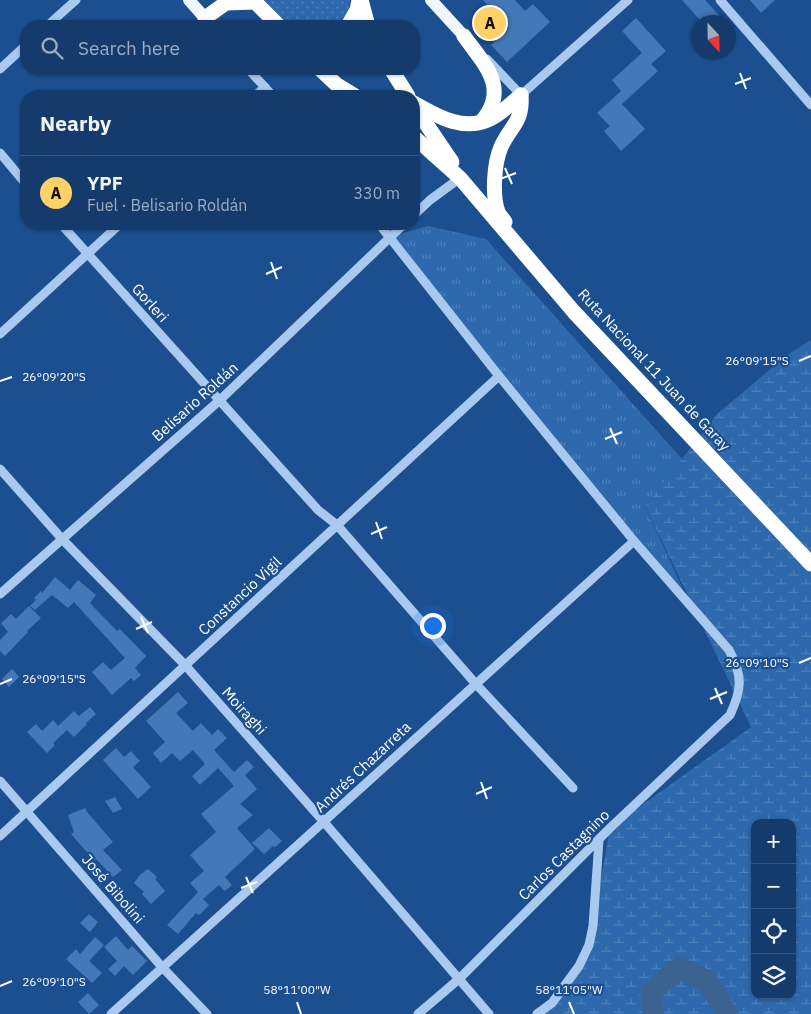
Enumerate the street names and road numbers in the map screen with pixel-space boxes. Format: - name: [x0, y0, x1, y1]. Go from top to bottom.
- street label: Gorleri: [128, 279, 173, 326]
- street label: Ruta Nacional 11 Juan de Garay: [574, 285, 735, 455]
- street label: Belisario Roldán: [148, 358, 242, 445]
- street label: Constancio Vigil: [194, 552, 285, 639]
- street label: Moiraghi: [218, 683, 271, 739]
- street label: Andrés Chazarreta: [311, 717, 415, 816]
- street label: Carlos Castagnino: [514, 805, 613, 904]
- street label: José Bibolini: [78, 850, 149, 927]

